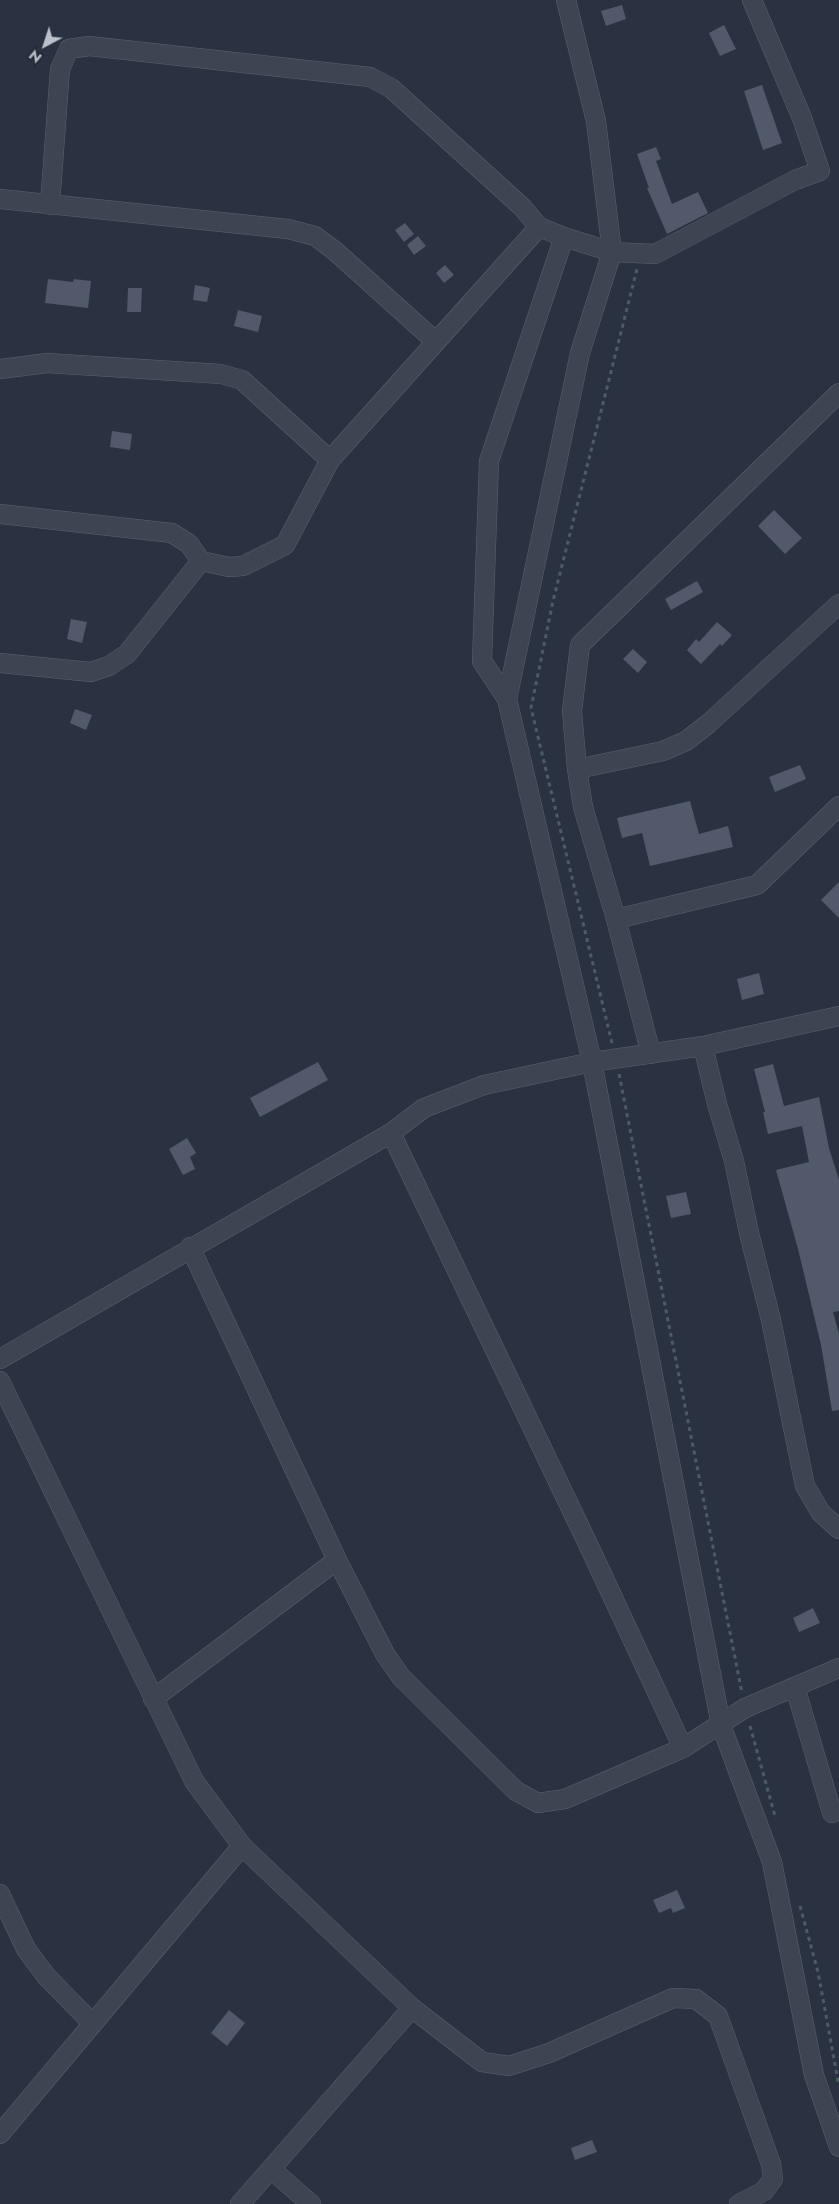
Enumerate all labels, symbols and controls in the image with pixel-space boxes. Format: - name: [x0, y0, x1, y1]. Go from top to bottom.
- north arrow: [20, 20, 70, 70]
- text: N: [25, 45, 46, 68]

